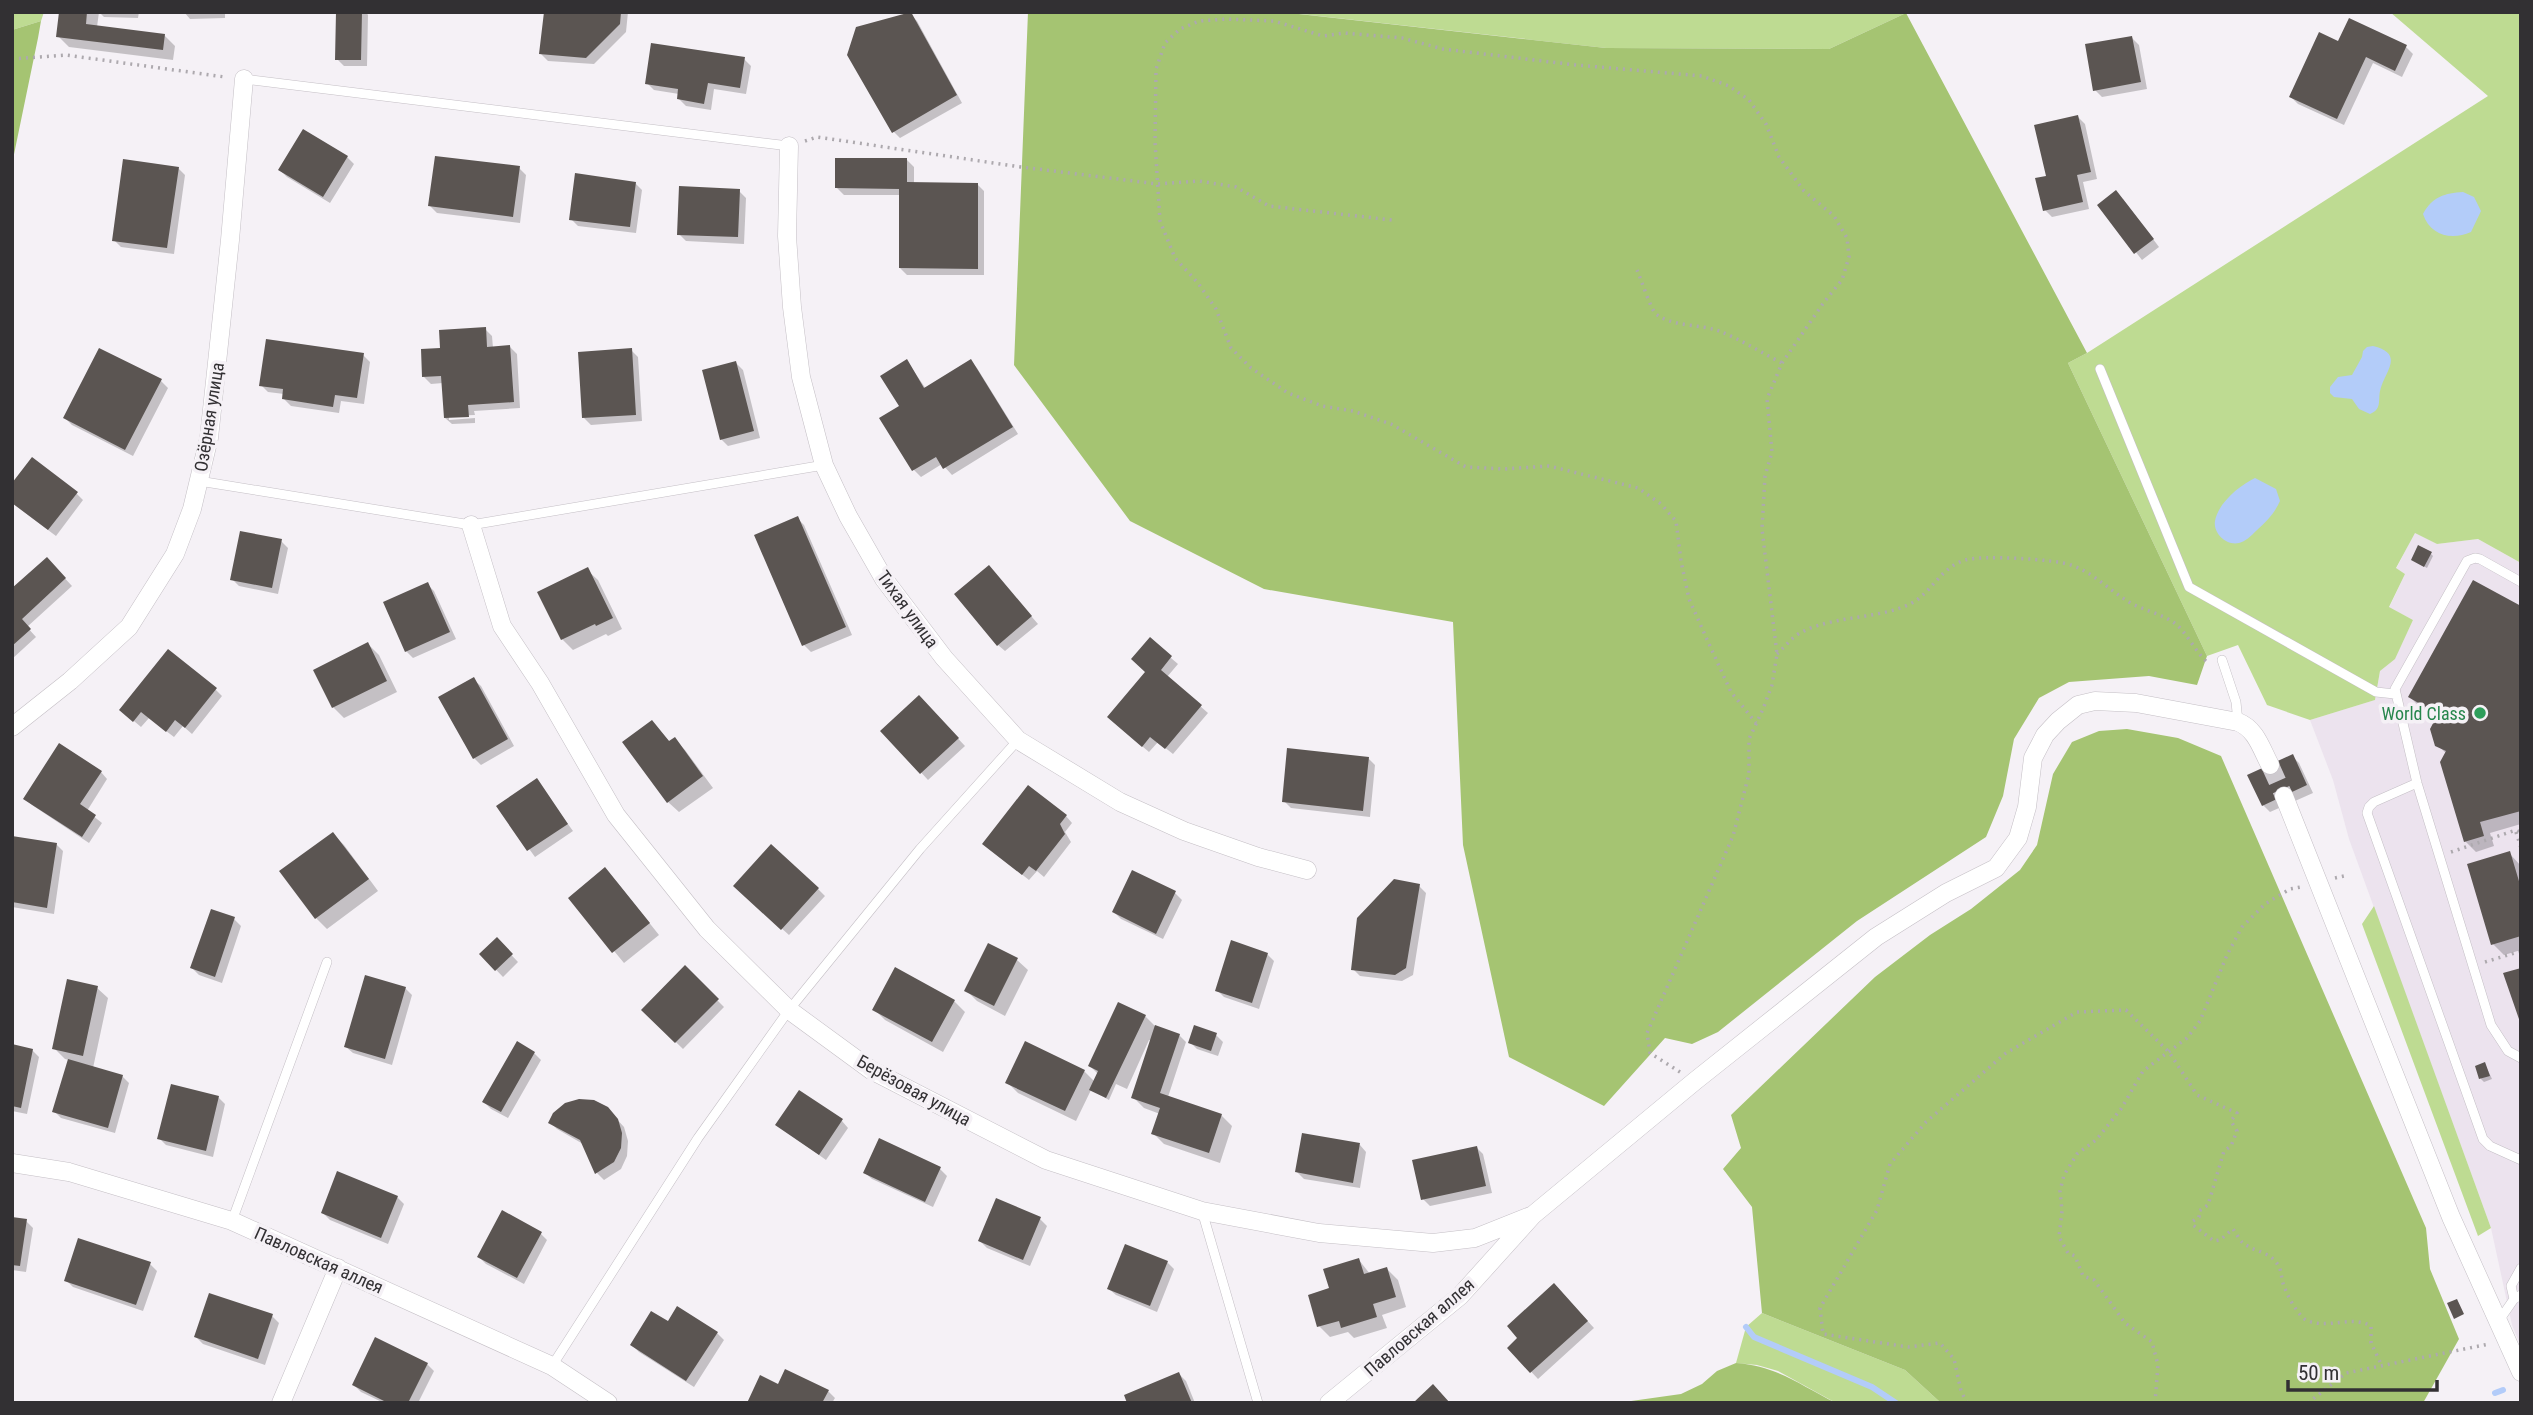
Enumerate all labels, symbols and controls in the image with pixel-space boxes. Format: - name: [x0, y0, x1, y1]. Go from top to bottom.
- street label: Озёрная улица: [190, 361, 228, 473]
- street label: Тихая улица: [873, 566, 943, 652]
- place label: World Class: [2381, 703, 2466, 724]
- marker: World Class: [2472, 705, 2488, 721]
- street label: Берёзовая улица: [853, 1050, 975, 1130]
- street label: Павловская аллея: [251, 1222, 387, 1298]
- street label: Павловская аллея: [1360, 1274, 1478, 1380]
- scale bar: [2288, 1348, 2437, 1392]
- text: 50 m: [2298, 1361, 2339, 1385]

